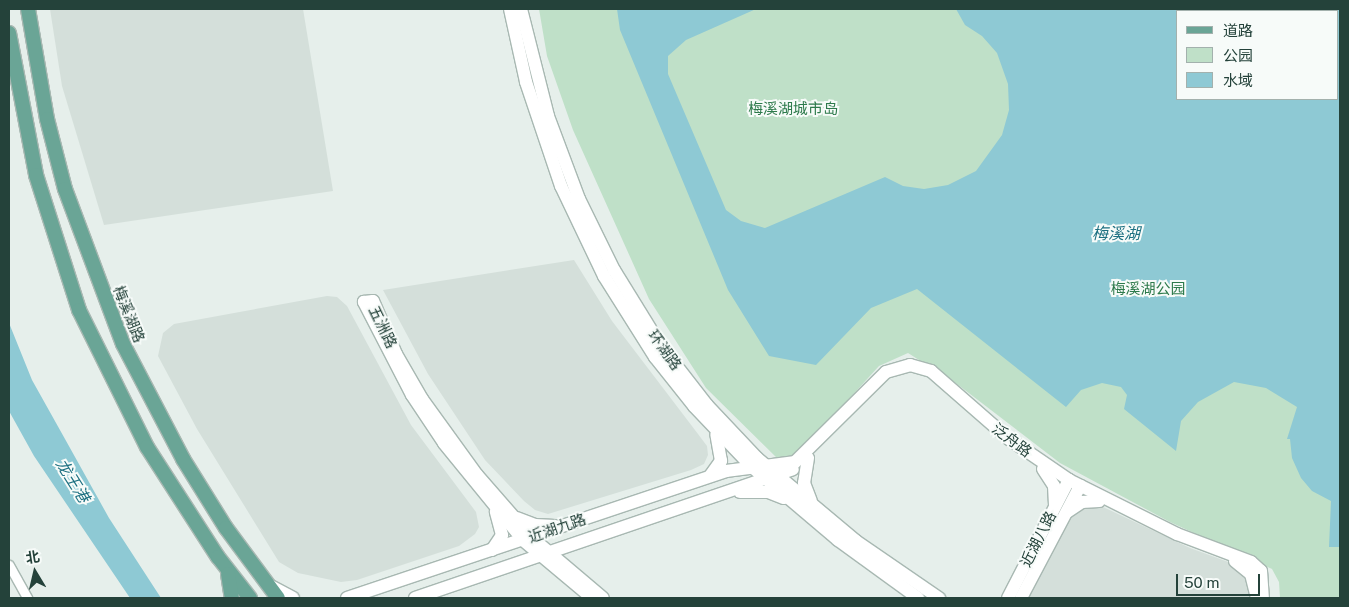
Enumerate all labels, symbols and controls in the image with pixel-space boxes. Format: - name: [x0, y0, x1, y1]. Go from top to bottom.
- legend: [1176, 10, 1339, 100]
- text: 道路: [1223, 22, 1253, 39]
- text: 公园: [1223, 47, 1253, 64]
- text: 水域: [1223, 72, 1253, 89]
- park label: 梅溪湖城市岛: [748, 100, 838, 118]
- water label: 梅溪湖: [1092, 224, 1140, 244]
- park label: 梅溪湖公园: [1111, 280, 1185, 298]
- street label: 梅溪湖路: [109, 283, 149, 345]
- street label: 五洲路: [365, 303, 401, 351]
- street label: 环湖路: [644, 327, 686, 373]
- street label: 泛舟路: [989, 419, 1035, 461]
- water label: 龙王港: [51, 456, 93, 506]
- street label: 近湖八路: [1016, 508, 1060, 570]
- street label: 近湖九路: [526, 510, 588, 546]
- north arrow: [10, 547, 60, 597]
- text: 北: [24, 548, 41, 566]
- scale bar: [1179, 564, 1263, 596]
- text: 50 m: [1184, 574, 1219, 591]

